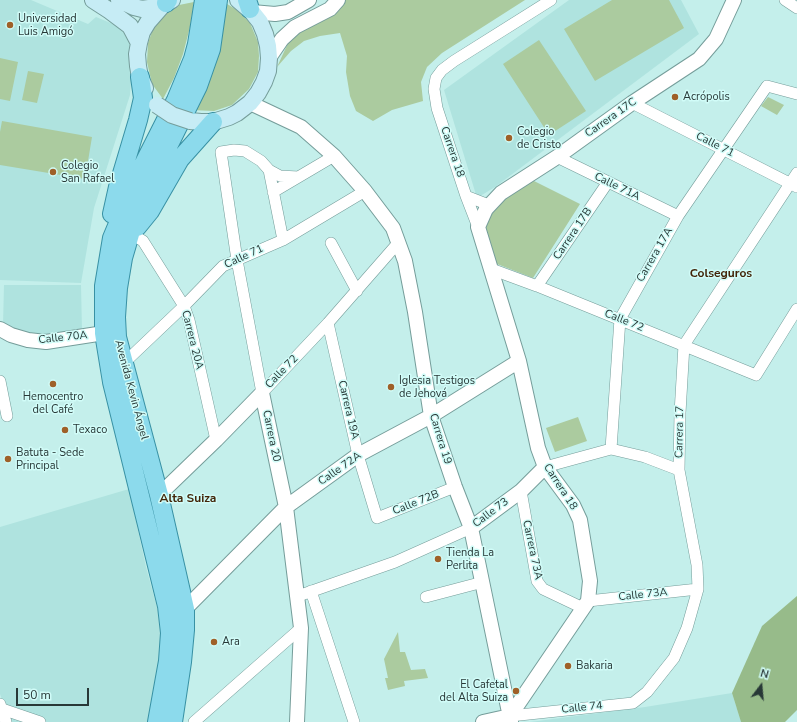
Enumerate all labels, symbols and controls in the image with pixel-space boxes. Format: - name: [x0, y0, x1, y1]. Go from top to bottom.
- place label: Universidad Luis Amigó: [18, 12, 77, 38]
- marker: Universidad Luis Amigó: [5, 20, 15, 30]
- place label: Acrópolis: [683, 90, 730, 104]
- marker: Acrópolis: [670, 92, 680, 102]
- street label: Carrera 17C: [583, 95, 639, 141]
- street label: Carrera 18: [437, 125, 467, 179]
- place label: Colegio de Cristo: [517, 125, 561, 151]
- street label: Calle 71: [694, 130, 736, 160]
- marker: Colegio de Cristo: [504, 133, 514, 143]
- place label: Colegio San Rafael: [61, 159, 114, 185]
- marker: Colegio San Rafael: [48, 167, 58, 177]
- street label: Calle 71A: [592, 170, 642, 204]
- street label: Carrera 17B: [551, 205, 595, 263]
- street label: Carrera 17A: [634, 226, 676, 284]
- street label: Calle 71: [222, 242, 266, 272]
- district label: Colseguros: [690, 267, 752, 281]
- street label: Calle 72: [602, 307, 646, 335]
- street label: Carrera 20A: [178, 309, 206, 371]
- street label: Calle 70A: [38, 329, 88, 347]
- street label: Avenida Kevin Ángel: [111, 339, 151, 441]
- street label: Calle 72: [263, 353, 301, 391]
- place label: Iglesia Testigos de Jehová: [399, 374, 475, 400]
- marker: Hemocentro del Café: [48, 379, 58, 389]
- street label: Carrera 19A: [335, 379, 361, 441]
- marker: Iglesia Testigos de Jehová: [386, 382, 396, 392]
- place label: Hemocentro del Café: [23, 390, 83, 416]
- street label: Carrera 17: [673, 406, 687, 458]
- street label: Carrera 20: [259, 409, 283, 463]
- street label: Carrera 19: [426, 412, 454, 466]
- place label: Texaco: [73, 423, 107, 437]
- marker: Texaco: [60, 425, 70, 435]
- place label: Batuta - Sede Principal: [16, 446, 84, 472]
- street label: Calle 72A: [316, 449, 364, 489]
- marker: Batuta - Sede Principal: [3, 454, 13, 464]
- street label: Carrera 18: [540, 461, 580, 513]
- street label: Calle 72B: [391, 488, 441, 518]
- district label: Alta Suiza: [160, 492, 216, 506]
- street label: Calle 73: [471, 495, 511, 531]
- street label: Carrera 73A: [519, 519, 545, 581]
- place label: Tienda La Perlita: [446, 546, 494, 572]
- marker: Tienda La Perlita: [433, 554, 443, 564]
- street label: Calle 73A: [618, 586, 668, 604]
- place label: Ara: [222, 635, 240, 649]
- marker: Ara: [209, 637, 219, 647]
- place label: Bakaria: [576, 659, 613, 673]
- marker: Bakaria: [563, 661, 573, 671]
- north arrow: [741, 666, 781, 706]
- text: N: [758, 666, 770, 682]
- place label: El Cafetal del Alta Suiza: [440, 678, 508, 704]
- scale bar: [18, 680, 91, 706]
- marker: El Cafetal del Alta Suiza: [511, 686, 521, 696]
- text: 50 m: [23, 687, 51, 703]
- street label: Calle 74: [561, 699, 603, 717]

